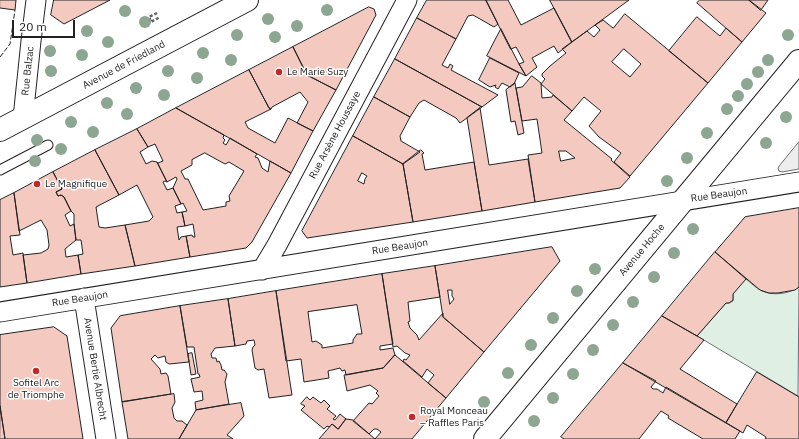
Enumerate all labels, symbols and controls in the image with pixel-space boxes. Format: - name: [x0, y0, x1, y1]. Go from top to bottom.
- scale bar: [14, 12, 77, 38]
- text: 20 m: [19, 19, 47, 34]
- street label: Avenue de Friedland: [81, 38, 167, 92]
- street label: Rue Balzac: [19, 46, 37, 96]
- place label: Le Marie Suzy: [287, 66, 348, 78]
- marker: Le Marie Suzy: [274, 67, 284, 77]
- street label: Rue Arsène Houssaye: [307, 89, 363, 181]
- place label: Le Magnifique: [45, 178, 107, 190]
- marker: Le Magnifique: [32, 179, 42, 189]
- street label: Rue Beaujon: [690, 185, 748, 205]
- street label: Avenue Hoche: [617, 221, 667, 279]
- street label: Rue Beaujon: [371, 237, 429, 257]
- street label: Rue Beaujon: [51, 289, 109, 309]
- street label: Avenue Bertie Albrecht: [81, 317, 109, 421]
- marker: Sofitel Arc de Triomphe: [31, 366, 41, 376]
- place label: Sofitel Arc de Triomphe: [8, 377, 64, 400]
- place label: Royal Monceau – Raffles Paris: [420, 405, 488, 428]
- marker: Royal Monceau – Raffles Paris: [407, 412, 417, 422]

